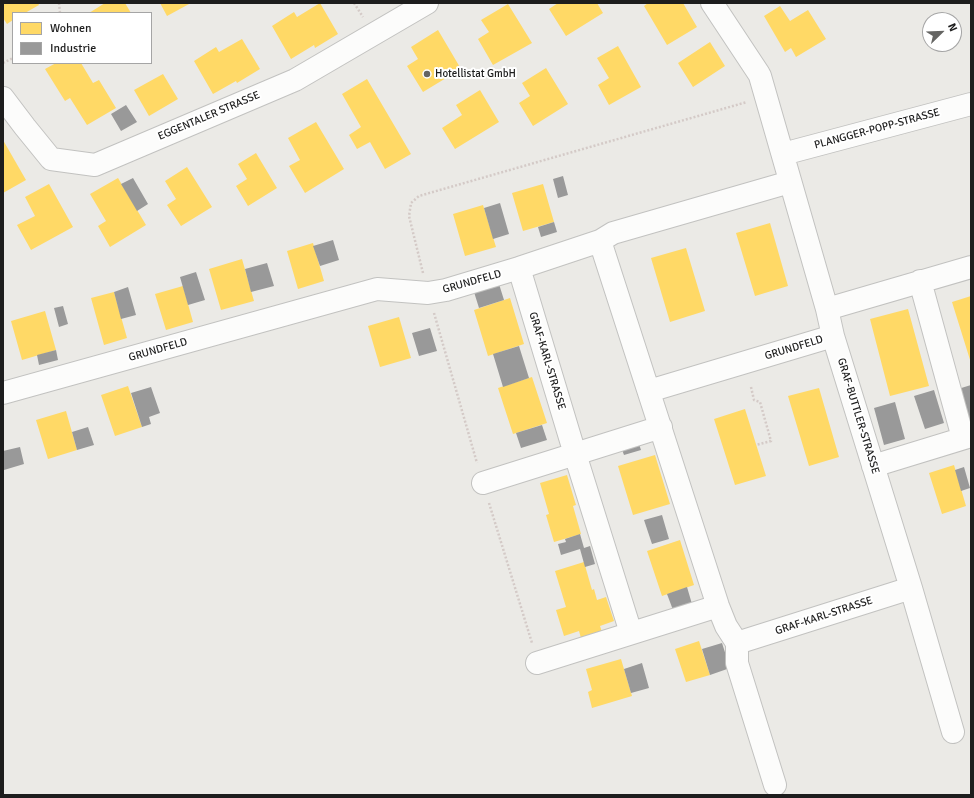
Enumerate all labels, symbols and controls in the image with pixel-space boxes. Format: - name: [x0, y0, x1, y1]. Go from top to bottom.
- legend: [12, 12, 152, 64]
- north arrow: [922, 12, 962, 52]
- text: Wohnen: [50, 21, 92, 36]
- text: N: [945, 21, 960, 34]
- text: Industrie: [50, 41, 96, 56]
- place label: Hotellistat GmbH: [435, 67, 516, 81]
- marker: Hotellistat GmbH: [422, 69, 432, 79]
- street label: EGGENTALER STRASSE: [156, 89, 262, 143]
- street label: PLANGGER-POPP-STRASSE: [813, 106, 941, 152]
- street label: GRUNDFELD: [441, 267, 503, 297]
- street label: GRAF-KARL-STRASSE: [526, 310, 568, 412]
- street label: GRUNDFELD: [763, 333, 825, 363]
- street label: GRUNDFELD: [127, 335, 189, 365]
- street label: GRAF-BUTTLER-STRASSE: [834, 357, 882, 475]
- street label: GRAF-KARL-STRASSE: [774, 594, 874, 638]

